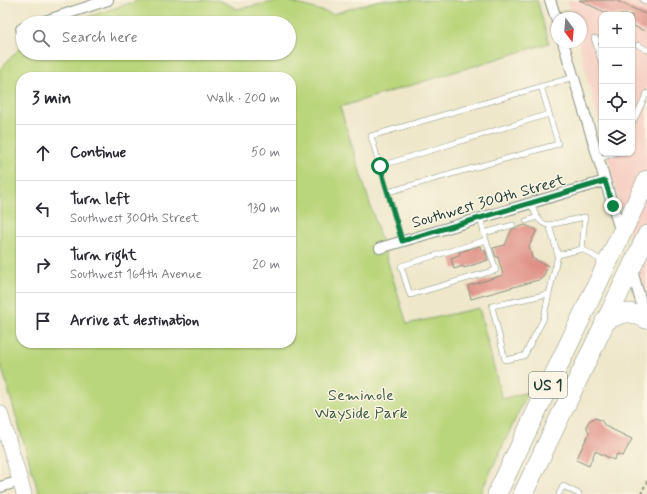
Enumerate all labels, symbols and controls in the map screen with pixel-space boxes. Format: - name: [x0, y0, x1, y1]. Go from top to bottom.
- north arrow: [551, 12, 587, 48]
- map controls: [599, 12, 635, 156]
- button: +: [599, 12, 635, 48]
- search box: [16, 16, 296, 60]
- icon: search: [30, 27, 52, 49]
- text: Search here: [62, 28, 138, 48]
- button: −: [599, 48, 635, 84]
- button: locate: [599, 84, 635, 120]
- text: 3 min: [32, 87, 71, 109]
- text: Walk · 200 m: [206, 90, 280, 107]
- button: layers: [599, 120, 635, 156]
- icon: ahead: [32, 142, 54, 164]
- text: Continue: [70, 143, 126, 163]
- text: 50 m: [251, 144, 280, 161]
- route start: [371, 157, 389, 175]
- street label: Southwest 300th Street: [409, 169, 568, 233]
- text: Turn left: [70, 190, 130, 210]
- route end: [604, 197, 622, 215]
- icon: left: [32, 198, 54, 220]
- text: 130 m: [247, 200, 280, 217]
- text: Southwest 300th Street: [70, 210, 199, 227]
- text: Turn right: [70, 246, 137, 266]
- icon: right: [32, 254, 54, 276]
- text: 20 m: [252, 256, 280, 273]
- text: Southwest 164th Avenue: [70, 266, 202, 283]
- icon: arrive: [32, 310, 54, 332]
- text: Arrive at destination: [70, 311, 199, 331]
- road number: US 1: [529, 372, 567, 398]
- park label: Seminole Wayside Park: [314, 385, 408, 424]

